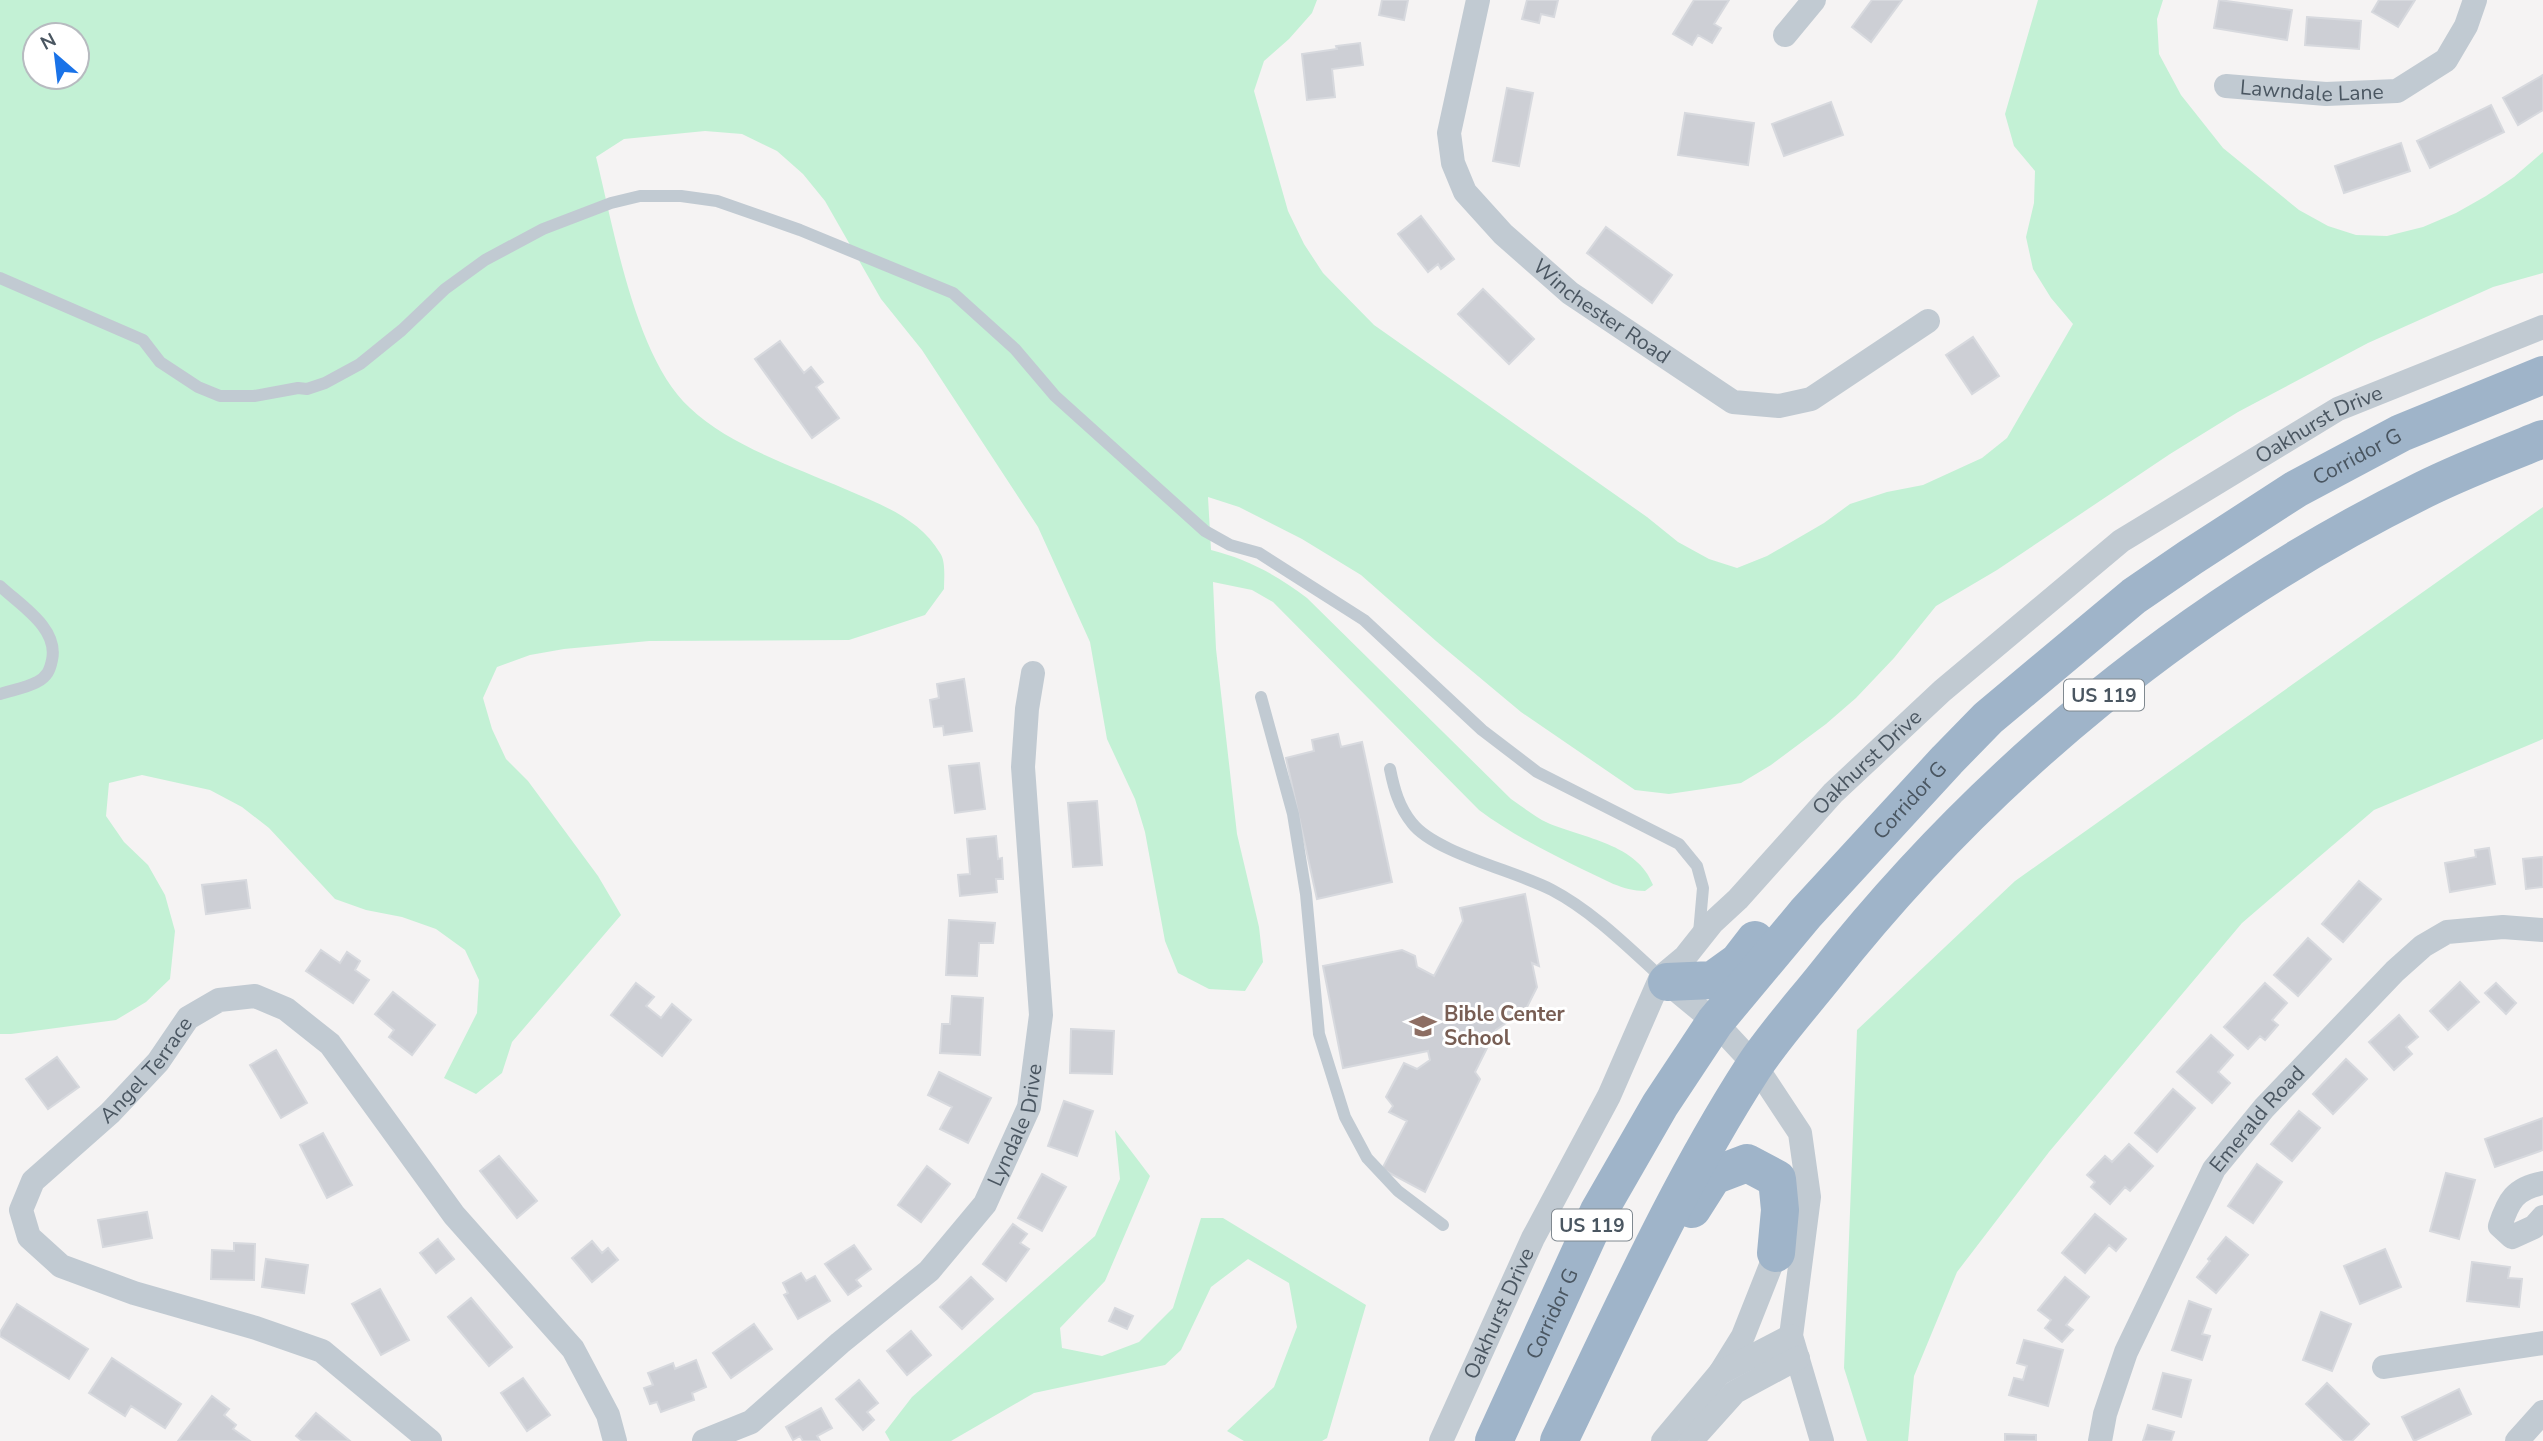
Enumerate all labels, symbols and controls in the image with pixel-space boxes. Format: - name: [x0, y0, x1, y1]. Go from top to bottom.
- north arrow: [21, 21, 91, 91]
- text: N: [36, 27, 61, 57]
- street label: Lawndale Lane: [2239, 73, 2384, 108]
- street label: Winchester Road: [1527, 253, 1676, 370]
- street label: Oakhurst Drive: [2250, 379, 2387, 470]
- street label: Corridor G: [2308, 421, 2406, 492]
- road number: US 119: [2064, 680, 2144, 710]
- street label: Oakhurst Drive: [1806, 703, 1928, 821]
- street label: Corridor G: [1867, 755, 1953, 845]
- place label: Bible Center School: [1444, 1000, 1566, 1052]
- street label: Angel Terrace: [94, 1011, 199, 1130]
- school or university icon: Bible Center School: [1408, 1011, 1438, 1041]
- street label: Emerald Road: [2203, 1060, 2311, 1178]
- street label: Lyndale Drive: [981, 1062, 1049, 1191]
- road number: US 119: [1552, 1210, 1632, 1240]
- street label: Oakhurst Drive: [1457, 1243, 1541, 1384]
- street label: Corridor G: [1519, 1264, 1585, 1364]

